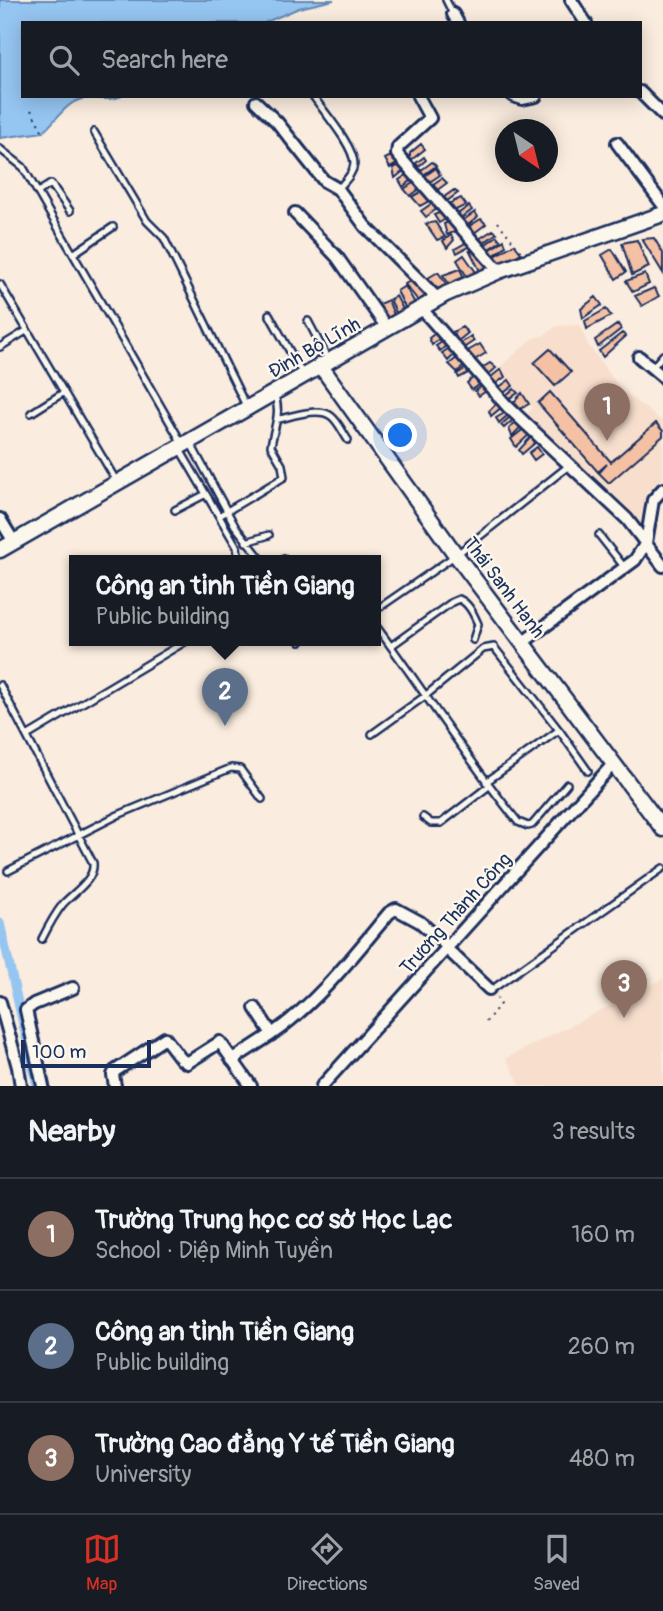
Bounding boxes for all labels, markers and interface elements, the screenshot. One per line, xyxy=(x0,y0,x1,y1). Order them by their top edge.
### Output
search box xyxy=(21,21,642,98)
icon: search xyxy=(45,41,83,79)
text: Search here xyxy=(101,44,228,76)
north arrow xyxy=(495,119,558,182)
street label: Đinh Bộ Lĩnh xyxy=(264,312,365,384)
pin: 1 xyxy=(584,383,630,441)
your location xyxy=(383,418,417,452)
street label: Thái Sanh Hạnh xyxy=(458,532,550,643)
popup xyxy=(69,555,381,646)
text: Công an tỉnh Tiền Giang xyxy=(96,570,355,602)
text: Public building xyxy=(96,602,229,631)
pin: 2 xyxy=(202,668,248,726)
street label: Trương Thành Công xyxy=(395,848,517,980)
pin: 3 xyxy=(601,960,647,1018)
scale bar xyxy=(21,1037,150,1069)
text: 100 m xyxy=(32,1040,86,1064)
text: Nearby xyxy=(28,1113,115,1150)
text: 3 results xyxy=(552,1117,635,1146)
text: Trường Trung học cơ sở Học Lạc xyxy=(95,1204,453,1236)
text: 1 xyxy=(47,1220,56,1249)
text: 160 m xyxy=(571,1220,635,1249)
text: School · Diệp Minh Tuyền xyxy=(95,1236,333,1265)
text: Công an tỉnh Tiền Giang xyxy=(95,1316,354,1348)
text: 2 xyxy=(45,1332,57,1361)
text: 260 m xyxy=(568,1332,635,1361)
text: Public building xyxy=(95,1348,229,1377)
text: Trường Cao đẳng Y tế Tiền Giang xyxy=(95,1428,455,1460)
text: 3 xyxy=(45,1444,57,1473)
text: 480 m xyxy=(569,1444,635,1473)
text: University xyxy=(95,1460,191,1489)
tab: Map xyxy=(83,1530,121,1596)
tab: Directions xyxy=(287,1530,367,1596)
tab: Saved xyxy=(533,1530,580,1596)

